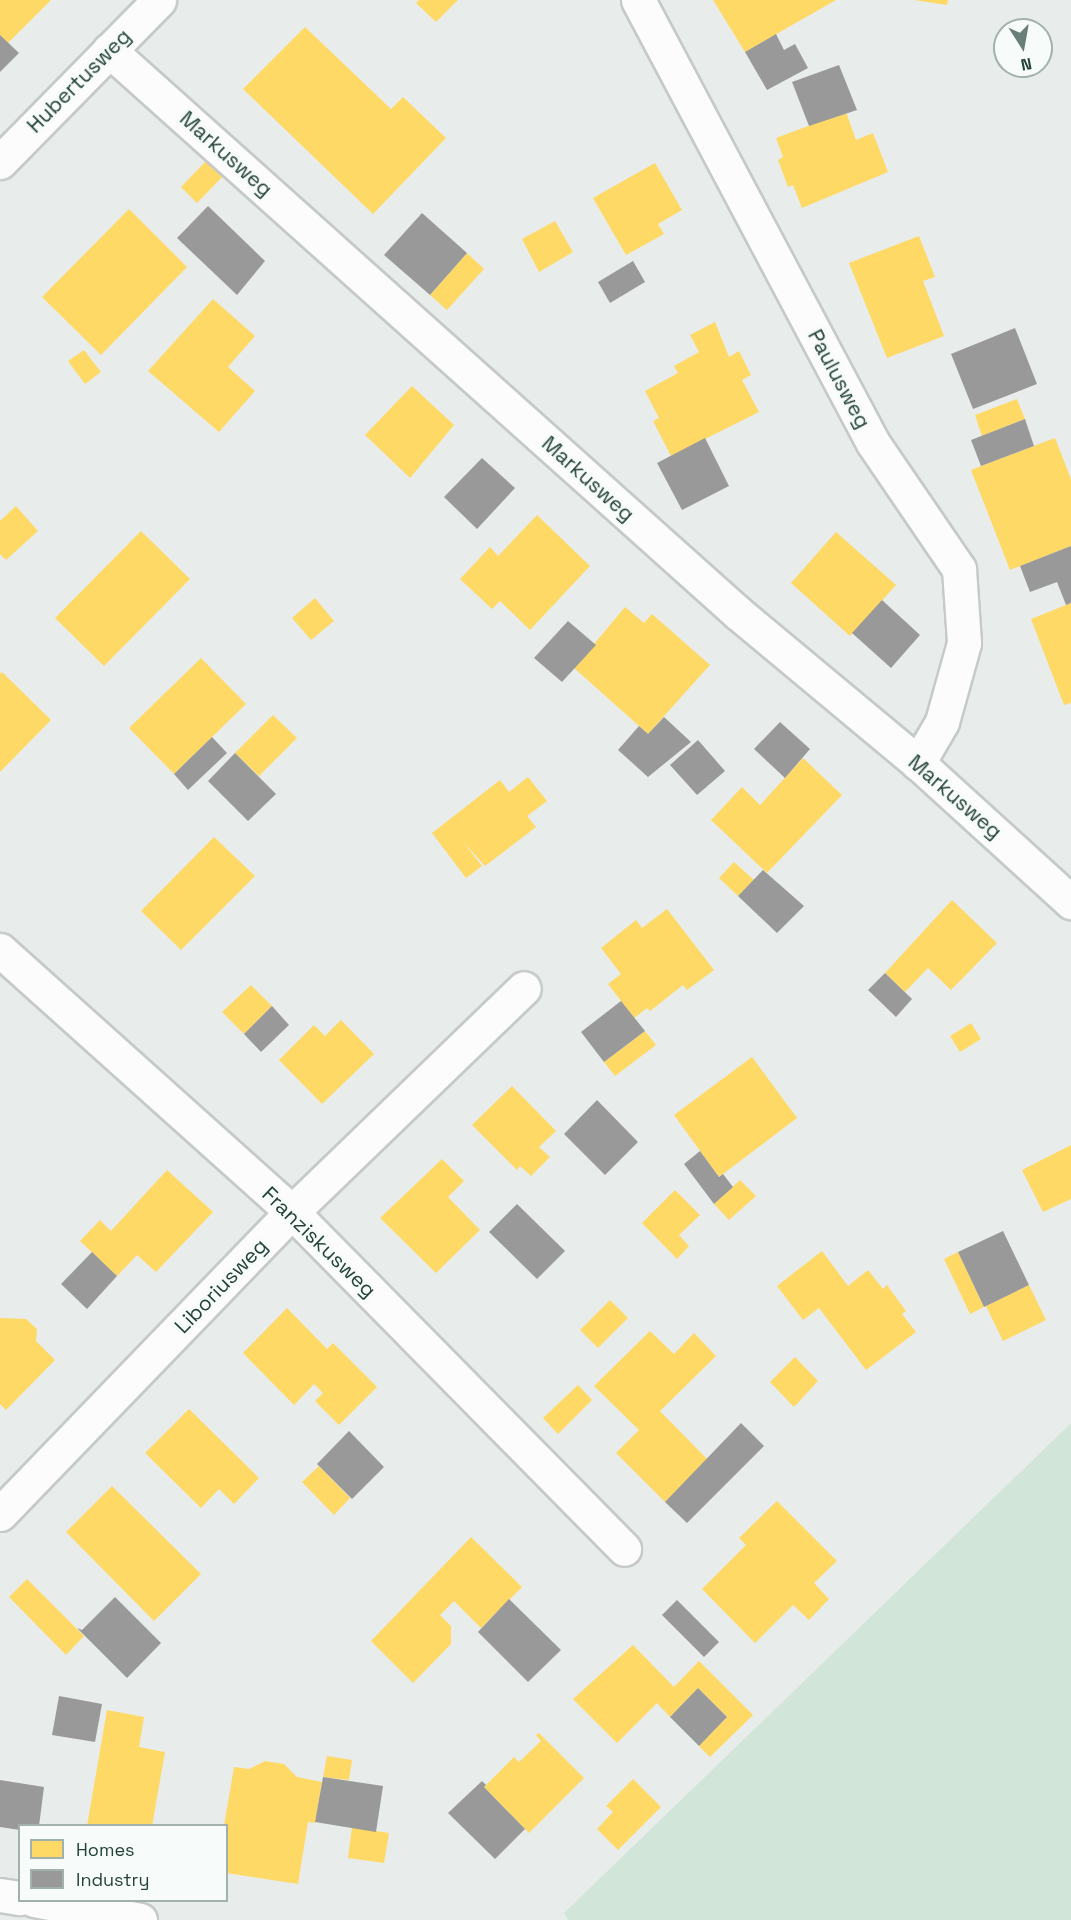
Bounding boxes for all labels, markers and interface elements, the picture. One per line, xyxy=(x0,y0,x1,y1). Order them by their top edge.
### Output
north arrow xyxy=(993,18,1053,78)
street label: Hubertusweg xyxy=(22,24,136,138)
text: N xyxy=(1019,53,1033,76)
street label: Markusweg xyxy=(175,106,277,202)
street label: Paulusweg xyxy=(802,325,876,433)
street label: Markusweg xyxy=(537,431,639,527)
street label: Markusweg xyxy=(903,750,1007,844)
street label: Franziskusweg xyxy=(257,1181,381,1303)
street label: Liboriusweg xyxy=(169,1233,273,1339)
legend xyxy=(18,1824,228,1902)
text: Homes xyxy=(76,1838,135,1861)
text: Industry xyxy=(76,1868,149,1891)

